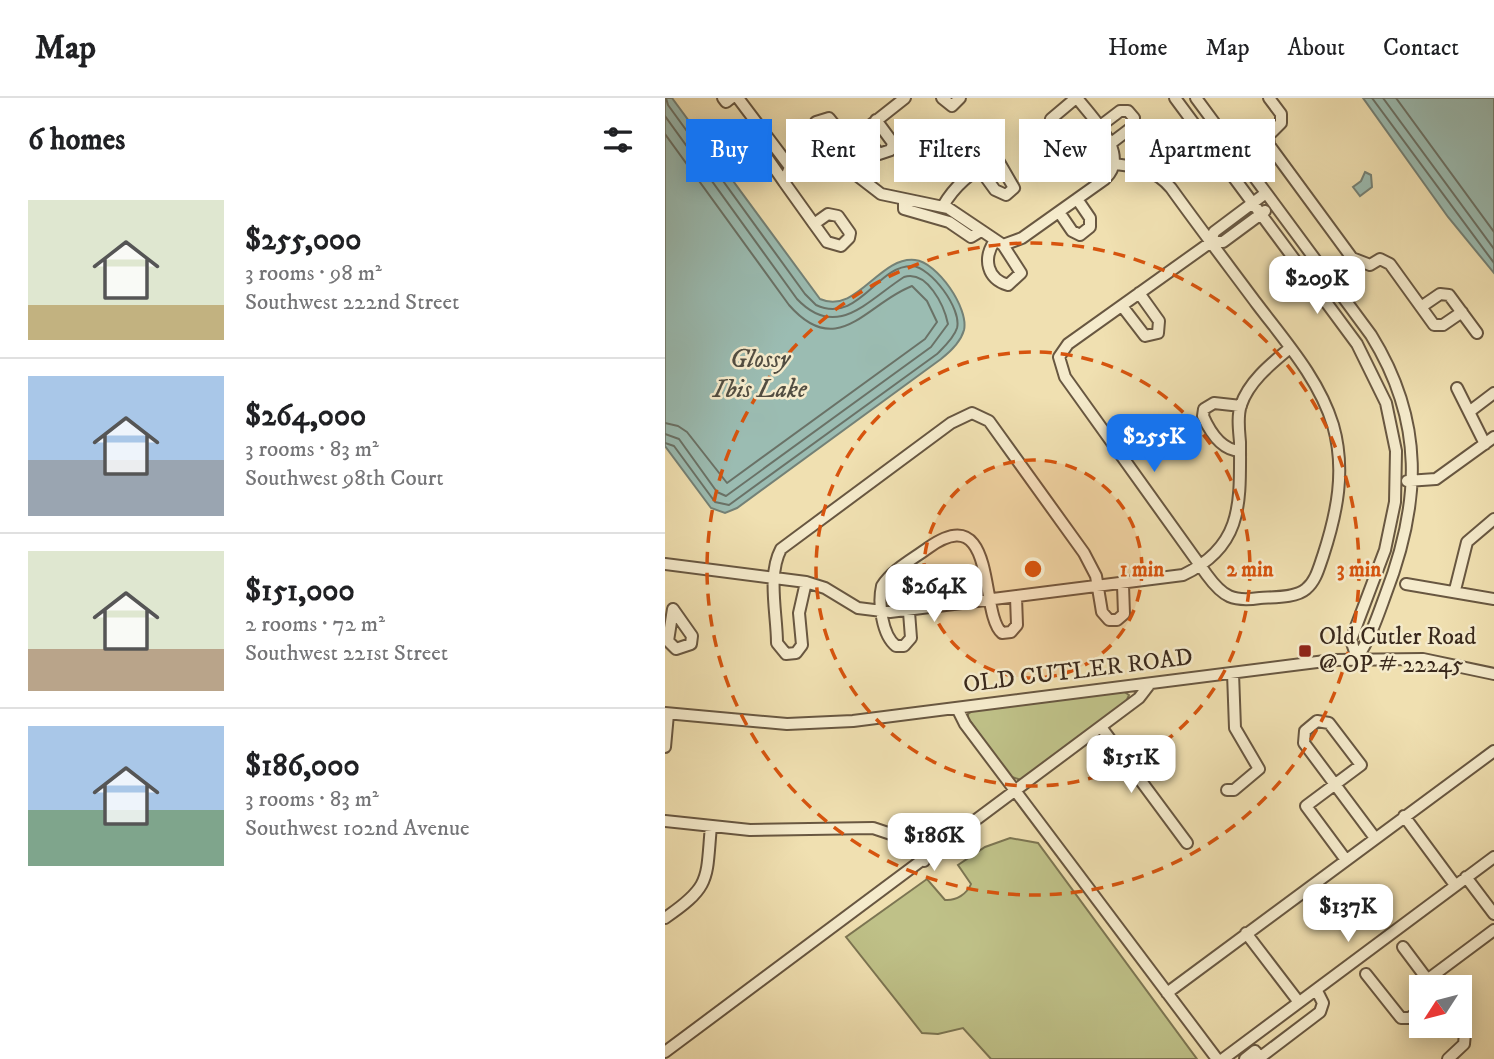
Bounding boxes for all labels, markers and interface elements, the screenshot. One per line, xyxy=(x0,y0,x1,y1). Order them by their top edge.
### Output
text: Map xyxy=(35,28,96,69)
text: Home xyxy=(1108,33,1167,63)
text: Map xyxy=(1205,33,1250,63)
text: About xyxy=(1288,33,1345,63)
text: Contact xyxy=(1383,33,1459,63)
chip: Buy xyxy=(686,119,772,182)
chip: Rent xyxy=(786,119,880,182)
chip: Filters xyxy=(894,119,1005,182)
chip: New xyxy=(1019,119,1111,182)
chip: Apartment xyxy=(1125,119,1275,182)
icon: filters xyxy=(599,121,637,159)
text: 6 homes xyxy=(28,122,125,159)
text: $255,000 xyxy=(245,222,361,259)
icon: home xyxy=(84,228,168,312)
pin: $209K xyxy=(1268,256,1366,316)
text: 3 rooms · 98 m² xyxy=(245,259,382,288)
text: $209K xyxy=(1285,264,1349,293)
text: Southwest 222nd Street xyxy=(245,288,459,317)
water label: Glossy Ibis Lake xyxy=(711,343,808,406)
text: $264,000 xyxy=(245,398,366,435)
icon: home xyxy=(84,404,168,488)
pin: $255K xyxy=(1105,414,1203,474)
text: $255K xyxy=(1123,422,1185,451)
text: 3 rooms · 83 m² xyxy=(245,435,379,464)
text: Southwest 98th Court xyxy=(245,464,444,493)
centre of rings xyxy=(1021,557,1045,581)
text: 1 min xyxy=(1120,557,1165,583)
text: 2 min xyxy=(1227,557,1275,583)
text: 3 min xyxy=(1337,557,1382,583)
pin: $264K xyxy=(885,564,983,624)
text: $264K xyxy=(901,572,967,601)
text: $151,000 xyxy=(245,573,355,610)
icon: home xyxy=(84,579,168,663)
text: 2 rooms · 72 m² xyxy=(245,610,385,639)
place label: Old Cutler Road @ OP # 22245 xyxy=(1319,622,1476,680)
text: Southwest 221st Street xyxy=(245,639,448,668)
street label: OLD CUTLER ROAD xyxy=(962,642,1194,700)
marker: Old Cutler Road @ OP # 22245 xyxy=(1297,643,1313,659)
pin: $151K xyxy=(1082,736,1180,795)
text: $151K xyxy=(1103,743,1159,772)
text: $186,000 xyxy=(245,748,360,785)
icon: home xyxy=(84,754,168,838)
text: 3 rooms · 83 m² xyxy=(245,785,379,814)
text: Southwest 102nd Avenue xyxy=(245,814,470,843)
pin: $186K xyxy=(885,814,983,873)
text: $186K xyxy=(904,821,964,850)
pin: $137K xyxy=(1299,884,1397,944)
text: $137K xyxy=(1319,892,1377,921)
north arrow xyxy=(1409,975,1472,1038)
map controls xyxy=(1409,975,1472,1038)

